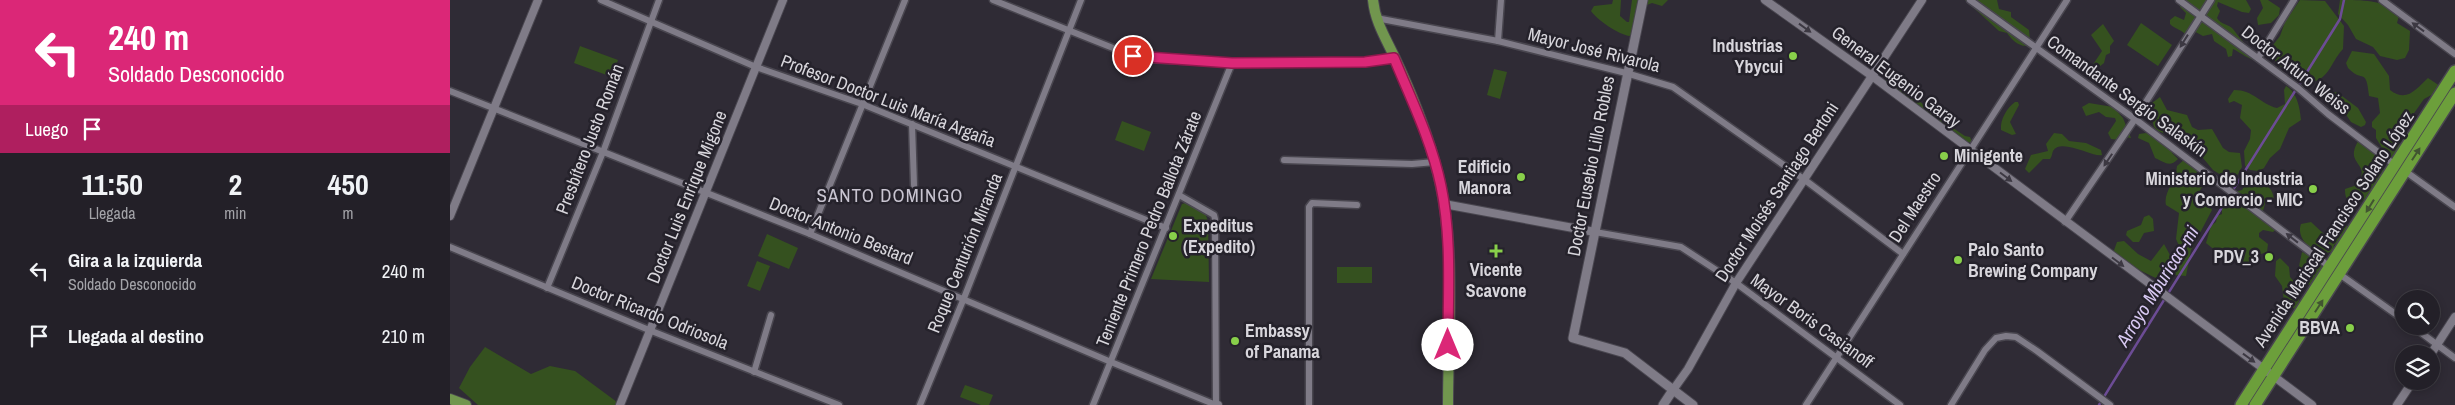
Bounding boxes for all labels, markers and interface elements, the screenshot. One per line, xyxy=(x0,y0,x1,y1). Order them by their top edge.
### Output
text: 240 m xyxy=(108,14,189,61)
street label: Doctor Arturo Weiss xyxy=(2237,19,2356,120)
icon: left xyxy=(25,20,90,85)
street label: General Eugenio Garay xyxy=(1827,20,1967,134)
street label: Mayor José Rivarola xyxy=(1525,21,1663,78)
one-way arrow xyxy=(2411,22,2425,32)
one-way arrow xyxy=(1798,23,1812,33)
street label: Comandante Sergio Salaskín xyxy=(2042,29,2213,162)
place label: Industrias Ybycui xyxy=(1712,33,1783,79)
pin xyxy=(1112,35,1154,77)
one-way arrow xyxy=(2180,35,2189,48)
icon: arrive xyxy=(1119,42,1147,70)
street label: Profesor Doctor Luis María Argaña xyxy=(777,48,999,153)
marker: Industrias Ybycui xyxy=(1787,50,1799,62)
text: Soldado Desconocido xyxy=(108,59,285,89)
street label: Presbítero Justo Román xyxy=(549,60,630,218)
street label: Doctor Eusebio Lillo Robles xyxy=(1561,74,1620,258)
street label: Doctor Moisés Santiago Bertoni xyxy=(1709,97,1844,287)
street label: Avenida Mariscal Francisco Solano López xyxy=(2247,106,2420,353)
street label: Doctor Luis Enrique Migone xyxy=(640,107,733,287)
street label: Teniente Primero Pedro Ballota Zárate xyxy=(1090,107,1207,351)
icon: arrive xyxy=(78,115,106,143)
text: Luego xyxy=(25,116,68,142)
place label: Minigente xyxy=(1954,143,2023,168)
one-way arrow xyxy=(2411,148,2421,161)
marker: Minigente xyxy=(1938,150,1950,162)
one-way arrow xyxy=(2103,153,2113,166)
place label: Edificio Manora xyxy=(1458,154,1512,200)
text: 11:50 xyxy=(81,164,143,204)
text: 2 xyxy=(228,164,242,204)
text: 450 xyxy=(328,164,369,204)
place label: Ministerio de Industria y Comercio - MIC xyxy=(2146,166,2304,212)
street label: Del Maestro xyxy=(1882,167,1947,247)
street label: Roque Centurión Miranda xyxy=(921,169,1008,337)
marker: Edificio Manora xyxy=(1515,171,1527,183)
one-way arrow xyxy=(1999,172,2012,183)
district label: SANTO DOMINGO xyxy=(817,182,963,208)
marker: Ministerio de Industria y Comercio - MIC xyxy=(2307,183,2319,195)
street label: Doctor Antonio Bestard xyxy=(766,190,917,271)
one-way arrow xyxy=(2365,200,2374,213)
text: Llegada xyxy=(89,202,136,224)
text: min xyxy=(224,202,246,224)
text: m xyxy=(343,202,354,224)
place label: Expeditus (Expedito) xyxy=(1183,213,1255,259)
water label: Arroyo Mburicao-mi xyxy=(2109,220,2205,352)
marker: Expeditus (Expedito) xyxy=(1167,230,1179,242)
one-way arrow xyxy=(2285,233,2299,243)
place label: Palo Santo Brewing Company xyxy=(1968,237,2098,283)
place label: PDV_3 xyxy=(2214,244,2259,269)
marker: Vicente Scavone xyxy=(1490,245,1502,257)
text: Gira a la izquierda xyxy=(68,247,202,273)
marker: PDV_3 xyxy=(2263,251,2275,263)
marker: Palo Santo Brewing Company xyxy=(1952,254,1964,266)
one-way arrow xyxy=(2111,256,2124,267)
icon: left xyxy=(25,257,53,285)
place label: Vicente Scavone xyxy=(1466,257,1526,303)
text: 240 m xyxy=(382,258,425,284)
street label: Mayor Boris Casianoff xyxy=(1746,267,1879,374)
street label: Doctor Ricardo Odriosola xyxy=(568,270,732,355)
text: Soldado Desconocido xyxy=(68,273,196,295)
map controls xyxy=(2395,290,2440,390)
button: search xyxy=(2395,290,2440,335)
one-way arrow xyxy=(2314,299,2324,313)
place label: BBVA xyxy=(2299,315,2340,340)
place label: Embassy of Panama xyxy=(1245,318,1320,364)
position arrow xyxy=(1421,318,1473,370)
icon: arrive xyxy=(25,322,53,350)
marker: BBVA xyxy=(2344,322,2356,334)
text: Llegada al destino xyxy=(68,323,204,349)
text: 210 m xyxy=(382,323,425,349)
marker: Embassy of Panama xyxy=(1229,335,1241,347)
button: layers xyxy=(2395,345,2440,390)
one-way arrow xyxy=(2242,353,2255,363)

